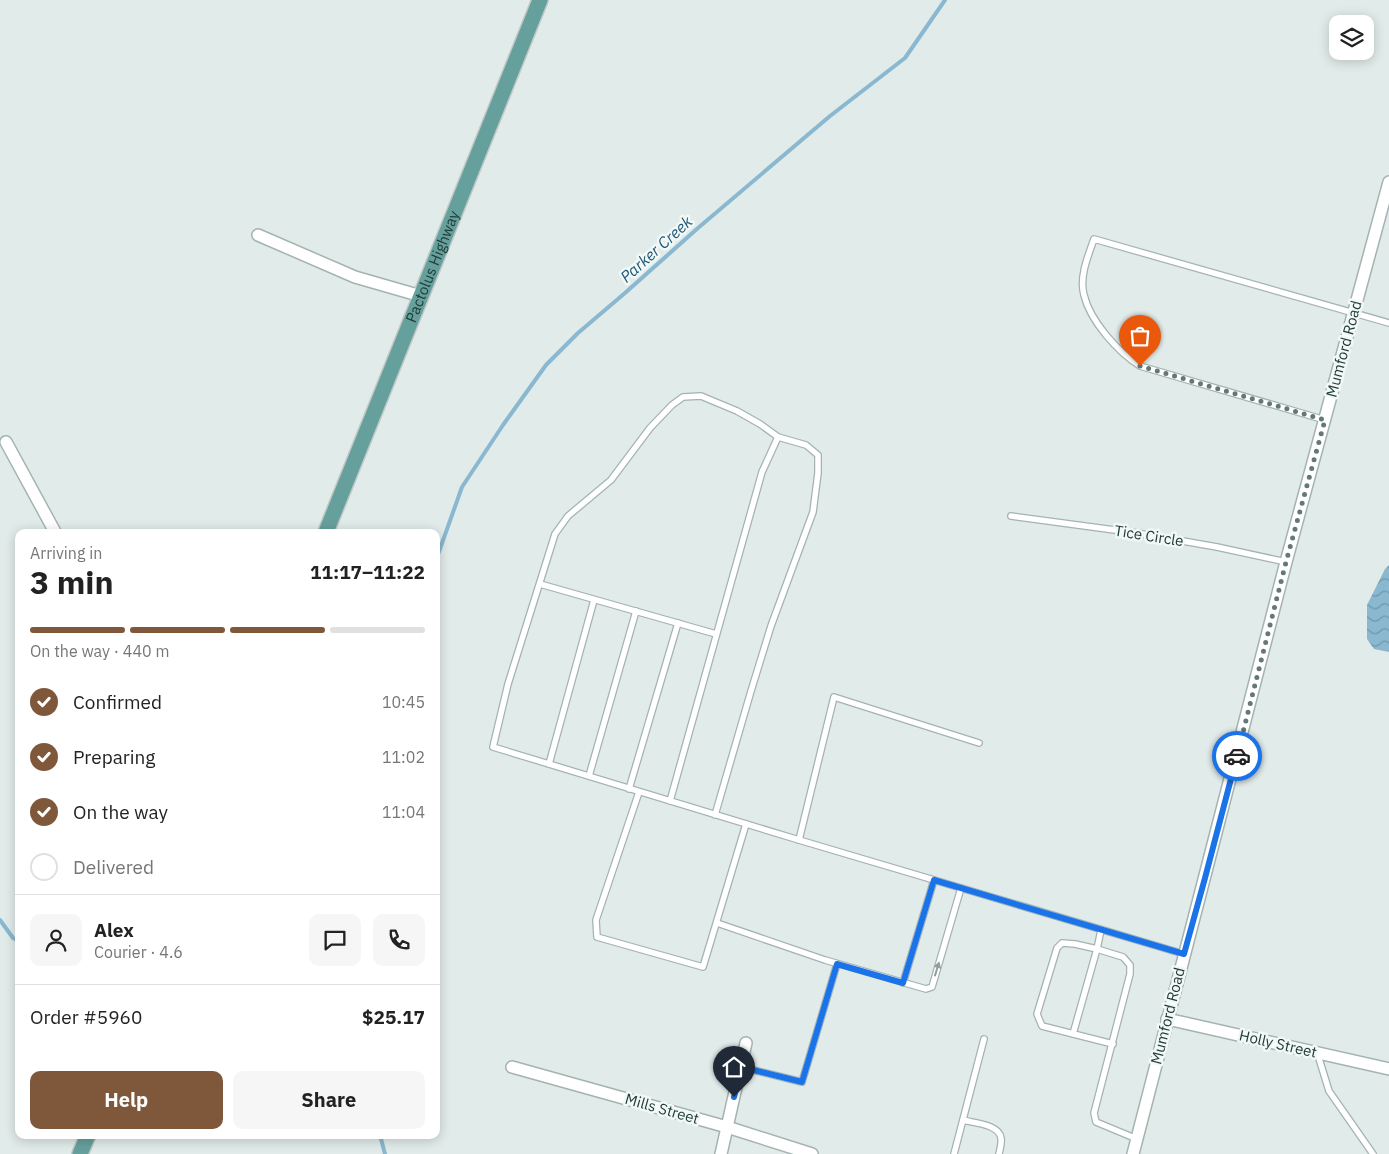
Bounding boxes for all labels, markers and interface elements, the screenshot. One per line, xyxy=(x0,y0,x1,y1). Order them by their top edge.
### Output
map controls xyxy=(1329,15,1374,60)
button: layers xyxy=(1329,15,1374,60)
street label: Pactolus Highway xyxy=(401,207,464,325)
water label: Parker Creek xyxy=(616,211,697,287)
street label: Mumford Road xyxy=(1322,299,1366,399)
pin xyxy=(1119,315,1161,366)
icon: bag xyxy=(1126,322,1154,350)
street label: Tice Circle xyxy=(1113,521,1185,550)
text: Arriving in xyxy=(30,543,102,563)
text: 11:17–11:22 xyxy=(310,560,425,584)
text: 3 min xyxy=(30,561,114,603)
text: On the way · 440 m xyxy=(30,641,169,661)
icon: check xyxy=(30,688,58,716)
text: Confirmed xyxy=(73,690,162,714)
text: 10:45 xyxy=(382,692,425,712)
courier xyxy=(1212,731,1262,781)
icon: car xyxy=(1223,742,1251,770)
icon: check xyxy=(30,743,58,771)
text: Preparing xyxy=(73,745,155,769)
text: 11:02 xyxy=(382,747,425,767)
icon: check xyxy=(30,798,58,826)
text: On the way xyxy=(73,800,168,824)
text: 11:04 xyxy=(382,802,425,822)
text: Delivered xyxy=(73,855,154,879)
button: person xyxy=(30,914,82,966)
button: chat xyxy=(309,914,361,966)
button: phone xyxy=(373,914,425,966)
text: Alex xyxy=(94,918,134,942)
text: Courier · 4.6 xyxy=(94,942,183,962)
one-way arrow xyxy=(934,961,942,976)
street label: Mumford Road xyxy=(1146,965,1189,1066)
text: Order #5960 xyxy=(30,1005,142,1029)
text: $25.17 xyxy=(362,1005,425,1029)
street label: Holly Street xyxy=(1237,1025,1319,1062)
pin xyxy=(713,1046,755,1097)
icon: home xyxy=(720,1053,748,1081)
button: Help xyxy=(30,1071,223,1129)
button: Share xyxy=(233,1071,425,1129)
street label: Mills Street xyxy=(623,1089,701,1128)

